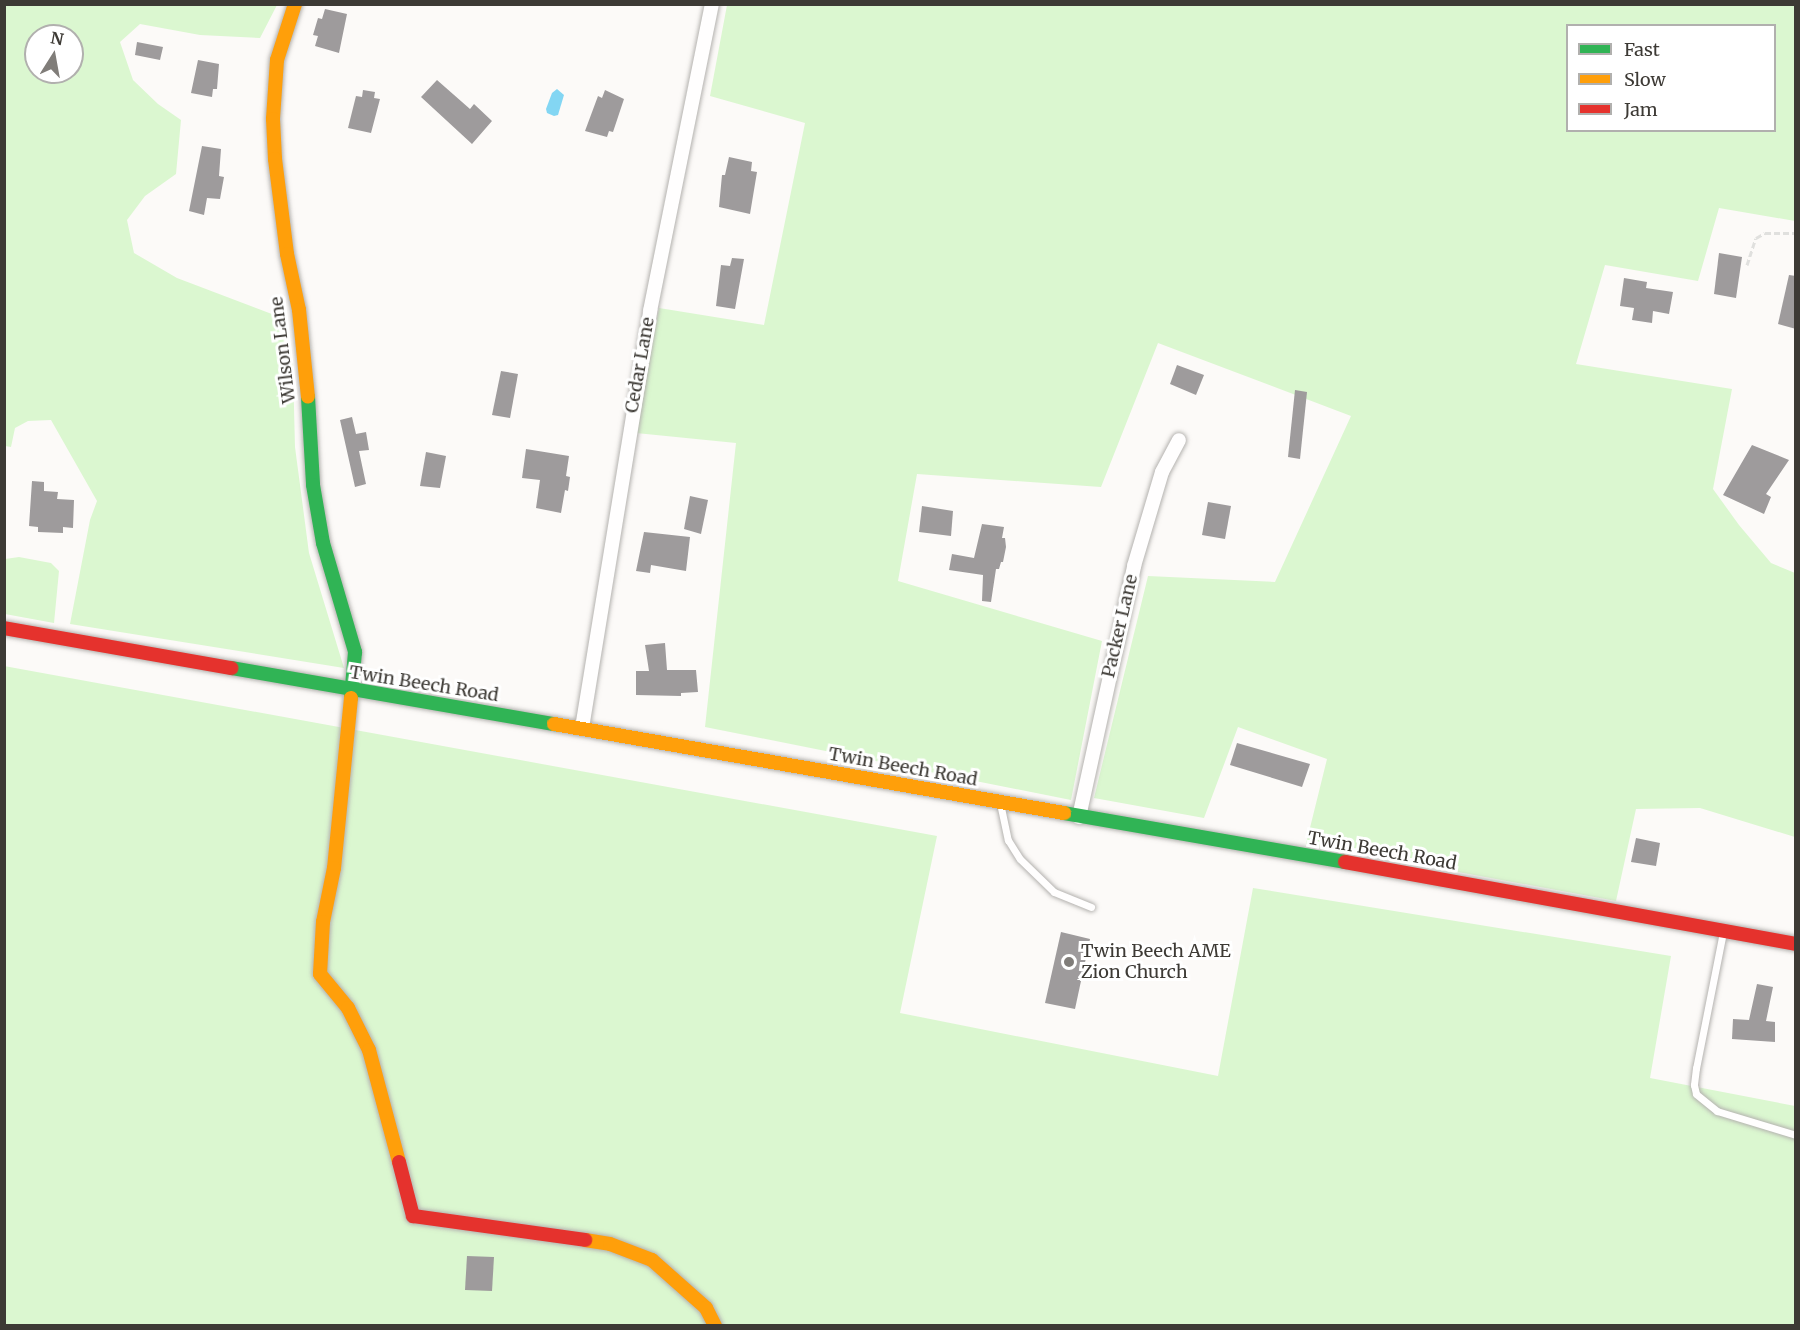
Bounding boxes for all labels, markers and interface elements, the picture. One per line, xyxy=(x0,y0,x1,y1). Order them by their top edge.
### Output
north arrow xyxy=(24,24,84,84)
legend xyxy=(1566,24,1776,132)
text: N xyxy=(49,27,65,49)
text: Fast xyxy=(1624,38,1660,61)
text: Slow xyxy=(1624,68,1666,91)
text: Jam xyxy=(1624,98,1658,121)
street label: Wilson Lane xyxy=(266,295,300,405)
street label: Cedar Lane xyxy=(621,315,659,415)
street label: Packer Lane xyxy=(1098,572,1142,680)
street label: Twin Beech Road xyxy=(348,662,500,706)
street label: Twin Beech Road xyxy=(827,743,979,791)
street label: Twin Beech Road xyxy=(1306,827,1458,875)
place label: Twin Beech AME Zion Church xyxy=(1081,941,1231,984)
marker: Twin Beech AME Zion Church xyxy=(1062,955,1076,969)

